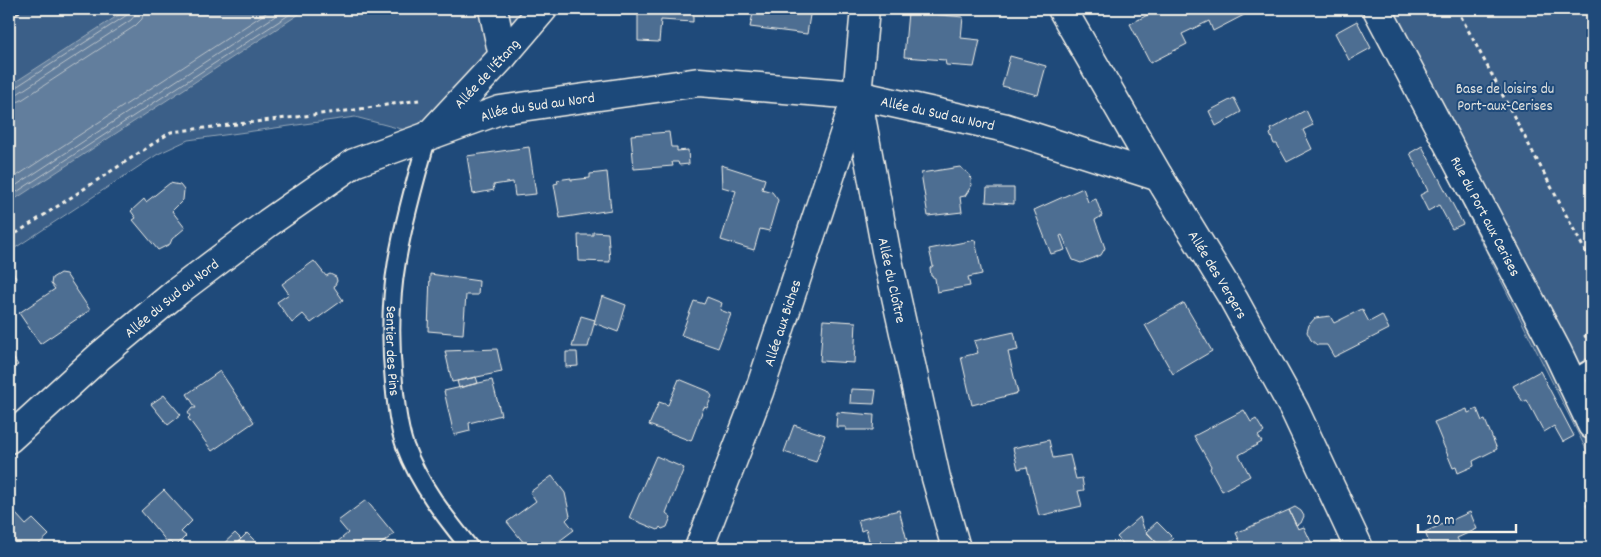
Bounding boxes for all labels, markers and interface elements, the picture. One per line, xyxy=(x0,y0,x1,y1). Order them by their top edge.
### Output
street label: Allée de l'Étang xyxy=(450,35,526,115)
park label: Base de loisirs du Port-aux-Cerises xyxy=(1456,79,1554,118)
street label: Allée du Sud au Nord xyxy=(477,88,596,129)
street label: Allée du Sud au Nord xyxy=(878,92,996,138)
street label: Rue du Port aux Cerises xyxy=(1444,153,1525,281)
street label: Allée des Vergers xyxy=(1181,227,1251,324)
street label: Allée du Cloître xyxy=(871,236,911,326)
street label: Allée du Sud au Nord xyxy=(120,255,224,344)
street label: Allée aux Biches xyxy=(759,277,808,370)
street label: Sentier des Pins xyxy=(378,305,404,397)
scale bar xyxy=(1418,502,1516,534)
text: 20 m xyxy=(1426,510,1454,532)

